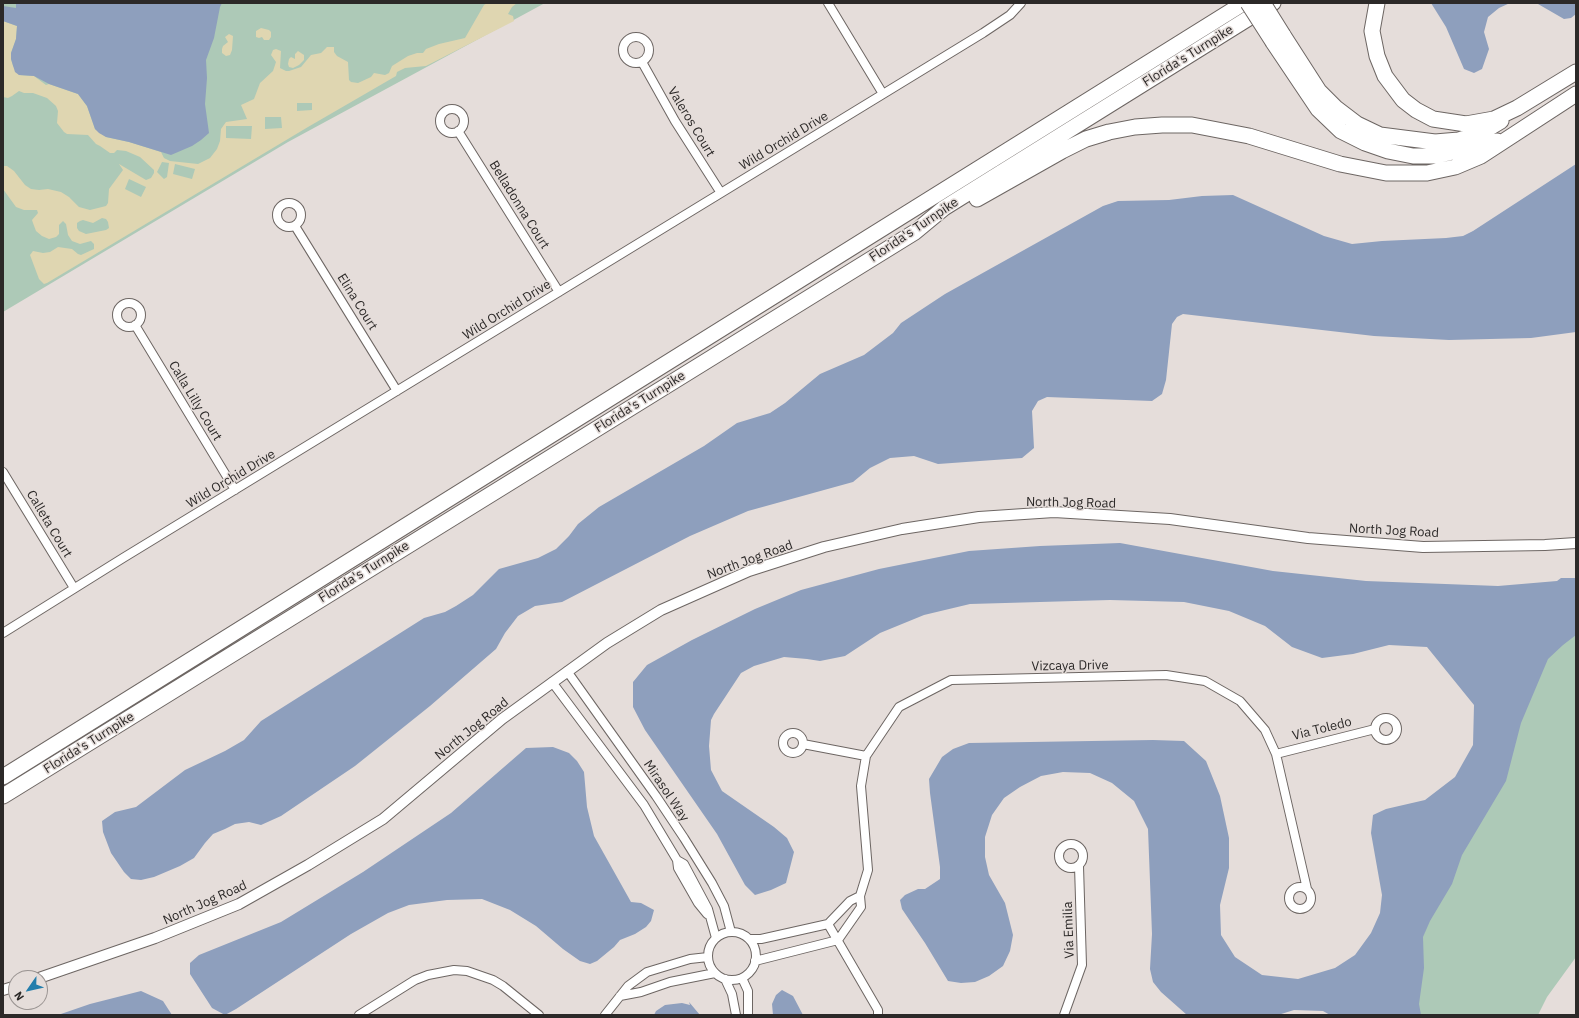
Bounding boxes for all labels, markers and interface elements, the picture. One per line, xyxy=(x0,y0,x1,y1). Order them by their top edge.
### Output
street label: Florida's Turnpike xyxy=(1140,22,1236,90)
street label: Valeros Court xyxy=(664,84,718,160)
street label: Wild Orchid Drive xyxy=(737,108,831,174)
street label: Belladonna Court xyxy=(486,158,552,252)
street label: Florida's Turnpike xyxy=(867,195,961,265)
street label: Elina Court xyxy=(333,271,381,333)
street label: Wild Orchid Drive xyxy=(460,277,554,343)
street label: Calla Lilly Court xyxy=(165,358,225,444)
street label: Florida's Turnpike xyxy=(592,368,688,436)
street label: Wild Orchid Drive xyxy=(184,446,278,512)
street label: Calleta Court xyxy=(23,487,75,561)
street label: North Jog Road xyxy=(1026,494,1116,512)
street label: North Jog Road xyxy=(1349,521,1439,541)
street label: North Jog Road xyxy=(705,537,795,583)
street label: Florida's Turnpike xyxy=(316,538,412,606)
street label: Vizcaya Drive xyxy=(1031,658,1109,674)
street label: North Jog Road xyxy=(432,695,512,763)
street label: Florida's Turnpike xyxy=(41,709,137,777)
street label: Via Toledo xyxy=(1291,714,1353,744)
street label: Mirasol Way xyxy=(640,757,692,825)
street label: North Jog Road xyxy=(161,878,249,928)
street label: Via Emilia xyxy=(1060,901,1078,959)
north arrow xyxy=(8,970,48,1010)
text: N xyxy=(11,989,27,1003)

